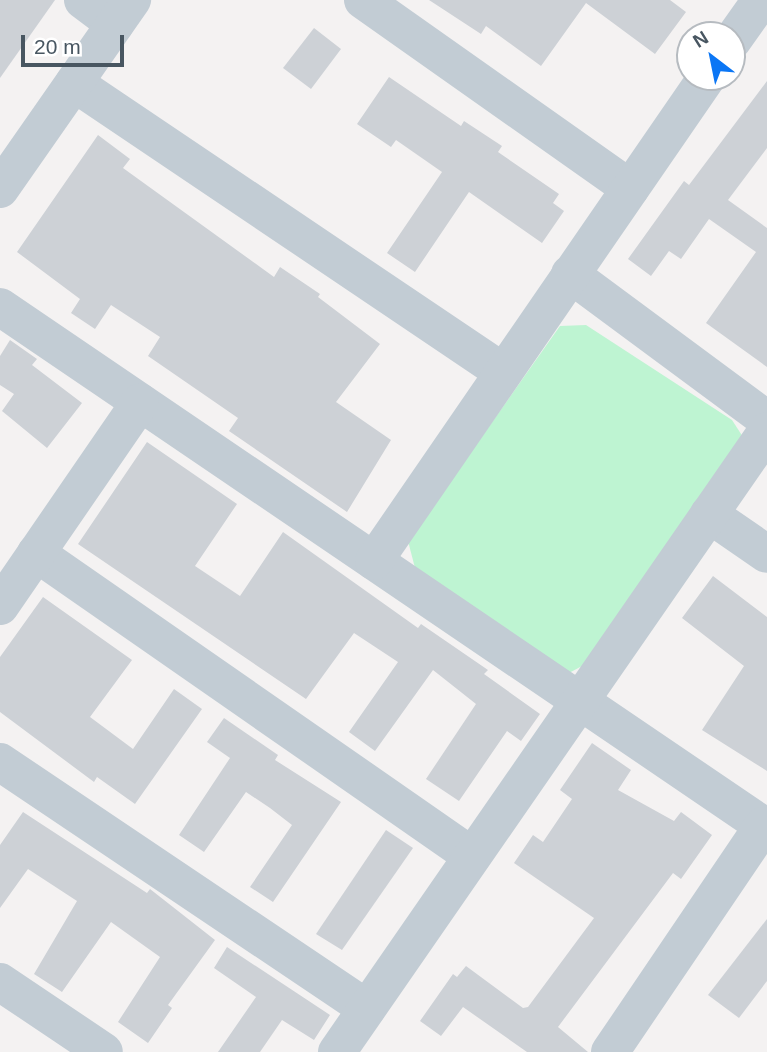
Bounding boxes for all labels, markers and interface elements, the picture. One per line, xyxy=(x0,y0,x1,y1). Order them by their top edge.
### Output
scale bar xyxy=(24,21,128,65)
north arrow xyxy=(676,21,746,91)
text: N xyxy=(689,27,712,52)
text: 20 m xyxy=(34,35,81,58)

